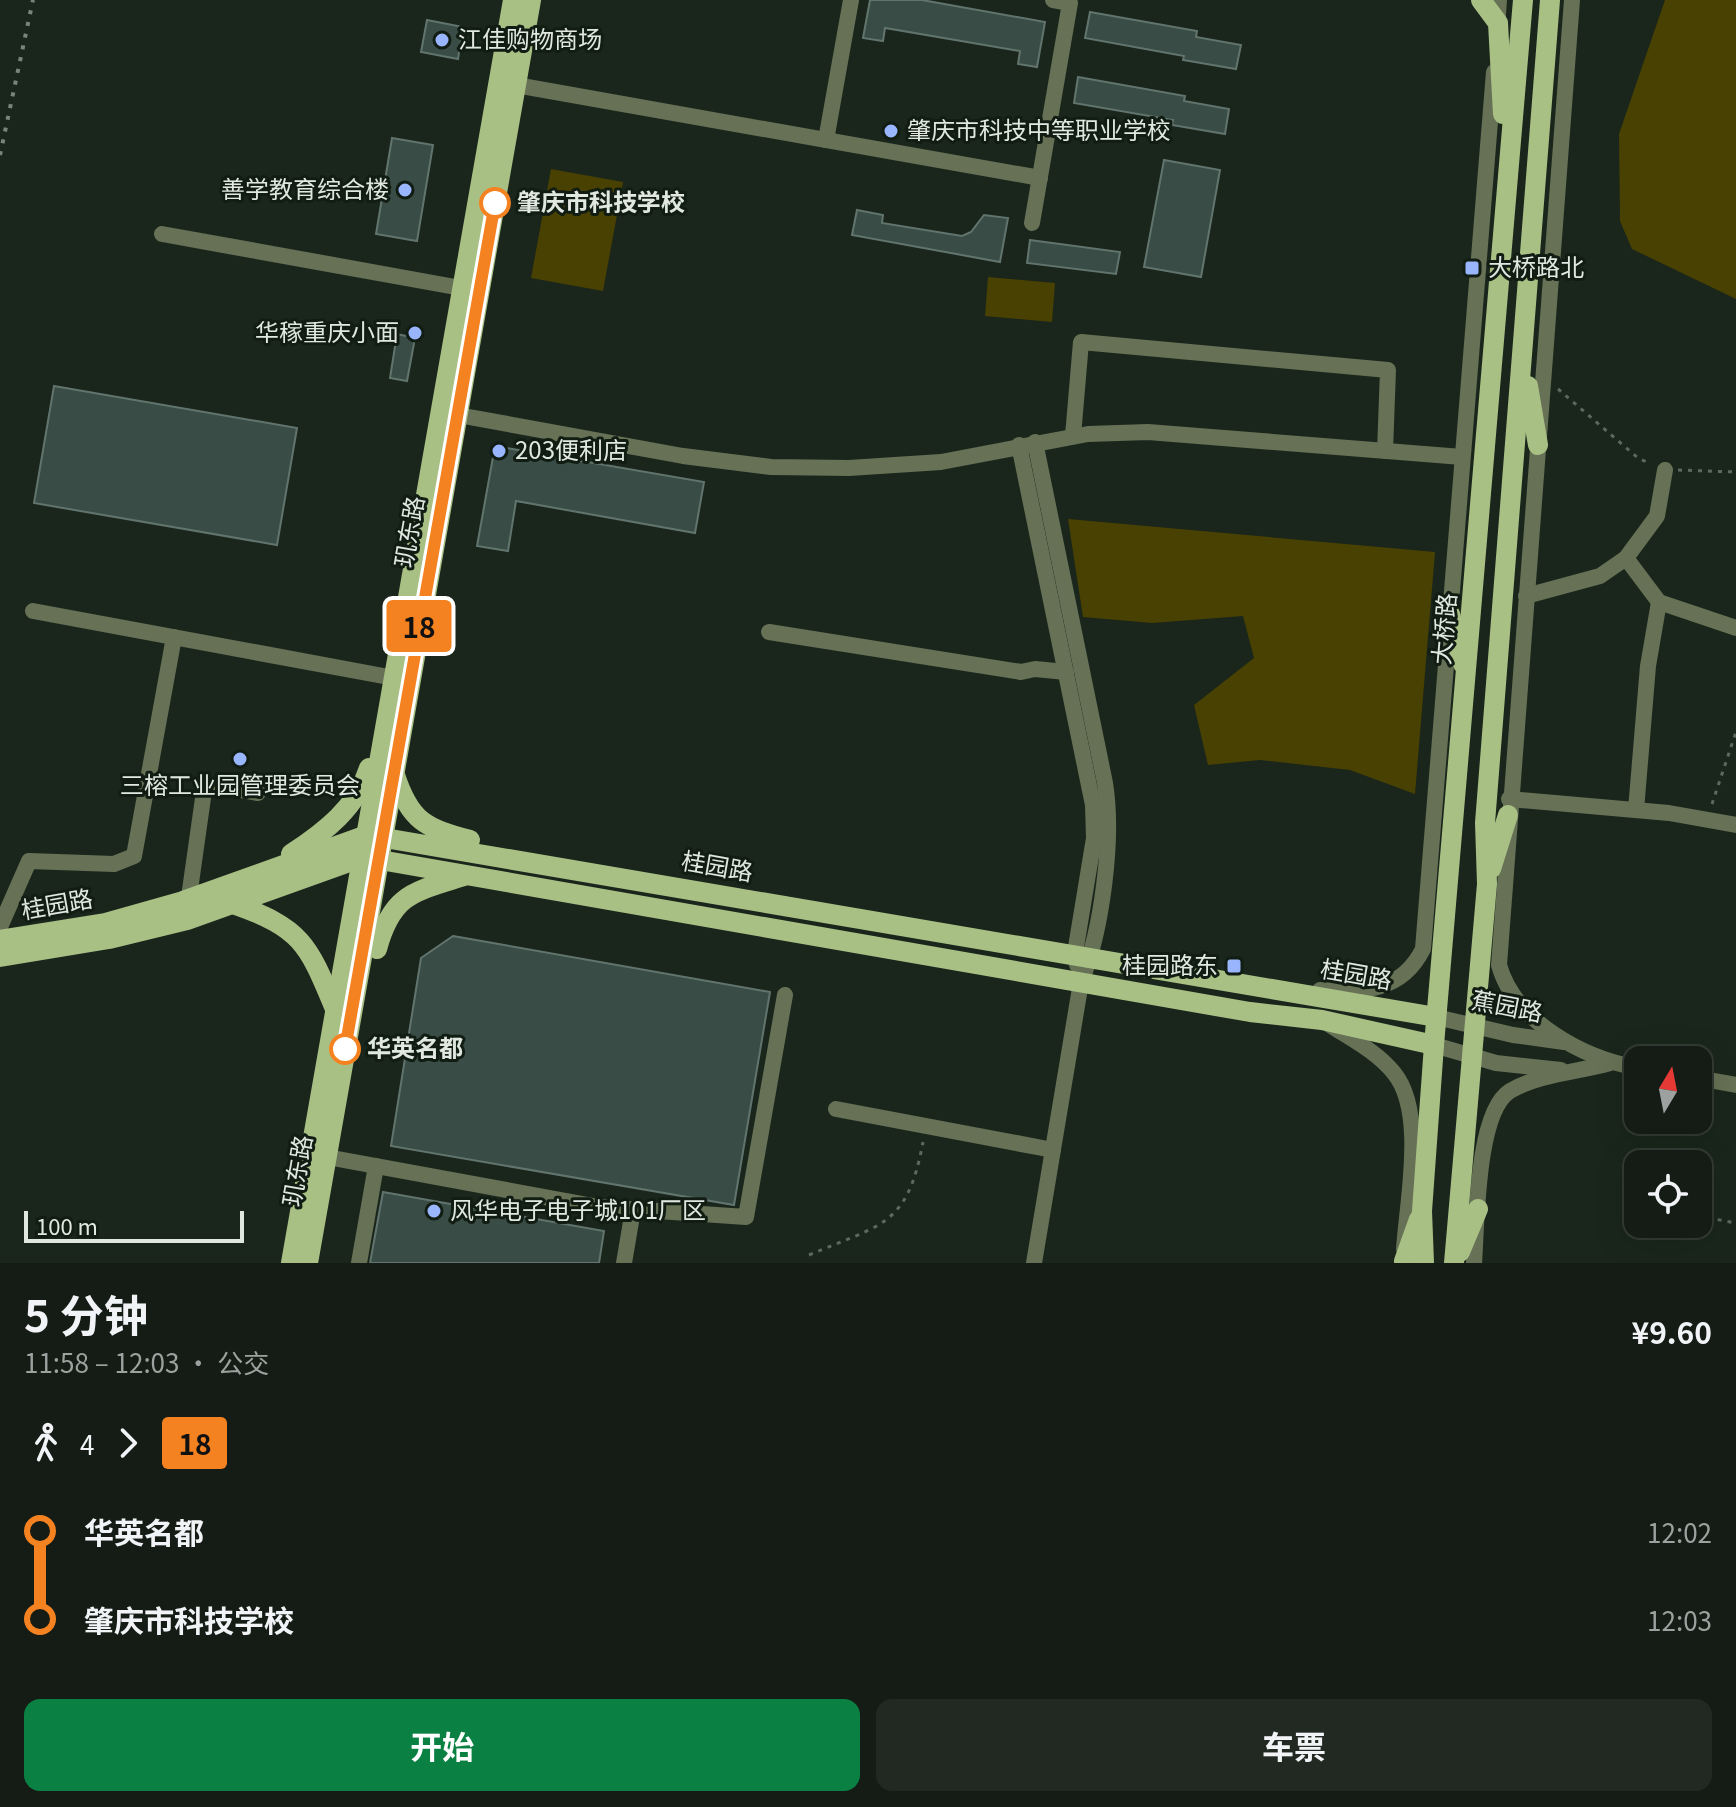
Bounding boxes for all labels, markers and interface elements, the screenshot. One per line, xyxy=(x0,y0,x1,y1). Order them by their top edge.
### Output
place label: 江佳购物商场 xyxy=(458,20,602,55)
marker: 江佳购物商场 xyxy=(433,31,451,49)
place label: 肇庆市科技中等职业学校 xyxy=(907,111,1171,146)
marker: 肇庆市科技中等职业学校 xyxy=(882,122,900,140)
place label: 善学教育综合楼 xyxy=(221,170,389,205)
marker: 善学教育综合楼 xyxy=(396,181,414,199)
place label: 肇庆市科技学校 xyxy=(517,183,685,218)
marker: 肇庆市科技学校 xyxy=(480,188,510,218)
place label: 大桥路北 xyxy=(1488,248,1584,283)
marker: 大桥路北 xyxy=(1463,259,1481,277)
place label: 华稼重庆小面 xyxy=(255,313,399,348)
marker: 华稼重庆小面 xyxy=(406,324,424,342)
place label: 203便利店 xyxy=(515,431,627,466)
marker: 203便利店 xyxy=(490,442,508,460)
street label: 玑东路 xyxy=(384,493,431,570)
street label: 大桥路 xyxy=(1422,591,1463,666)
line badge: 18 xyxy=(383,600,455,652)
text: 18 xyxy=(402,606,436,646)
marker: 三榕工业园管理委员会 xyxy=(231,750,249,768)
place label: 三榕工业园管理委员会 xyxy=(120,766,360,801)
street label: 桂园路 xyxy=(679,841,756,888)
street label: 桂园路 xyxy=(18,879,95,926)
place label: 桂园路东 xyxy=(1122,946,1218,981)
street label: 桂园路 xyxy=(1318,949,1395,996)
marker: 桂园路东 xyxy=(1225,957,1243,975)
street label: 蕉园路 xyxy=(1469,980,1546,1029)
place label: 华英名都 xyxy=(367,1029,463,1064)
marker: 华英名都 xyxy=(330,1034,360,1064)
north arrow xyxy=(1624,1046,1712,1134)
map controls xyxy=(1624,1046,1712,1238)
street label: 玑东路 xyxy=(272,1132,319,1209)
button: locate xyxy=(1624,1150,1712,1238)
place label: 风华电子电子城101厂区 xyxy=(450,1191,706,1226)
marker: 风华电子电子城101厂区 xyxy=(425,1202,443,1220)
scale bar xyxy=(24,1207,244,1243)
text: 100 m xyxy=(36,1209,98,1241)
text: 5 分钟 xyxy=(24,1281,148,1345)
text: ¥9.60 xyxy=(1631,1309,1712,1353)
text: 11:58 – 12:03 · 公交 xyxy=(24,1343,269,1380)
icon: walk xyxy=(24,1421,68,1465)
icon: forward xyxy=(106,1421,150,1465)
text: 18 xyxy=(178,1423,211,1463)
text: 4 xyxy=(80,1425,94,1462)
text: 华英名都 xyxy=(84,1509,204,1553)
text: 12:02 xyxy=(1647,1513,1712,1550)
text: 肇庆市科技学校 xyxy=(84,1597,294,1641)
text: 12:03 xyxy=(1647,1601,1712,1638)
button: 开始 xyxy=(24,1699,860,1791)
button: 车票 xyxy=(876,1699,1712,1791)

